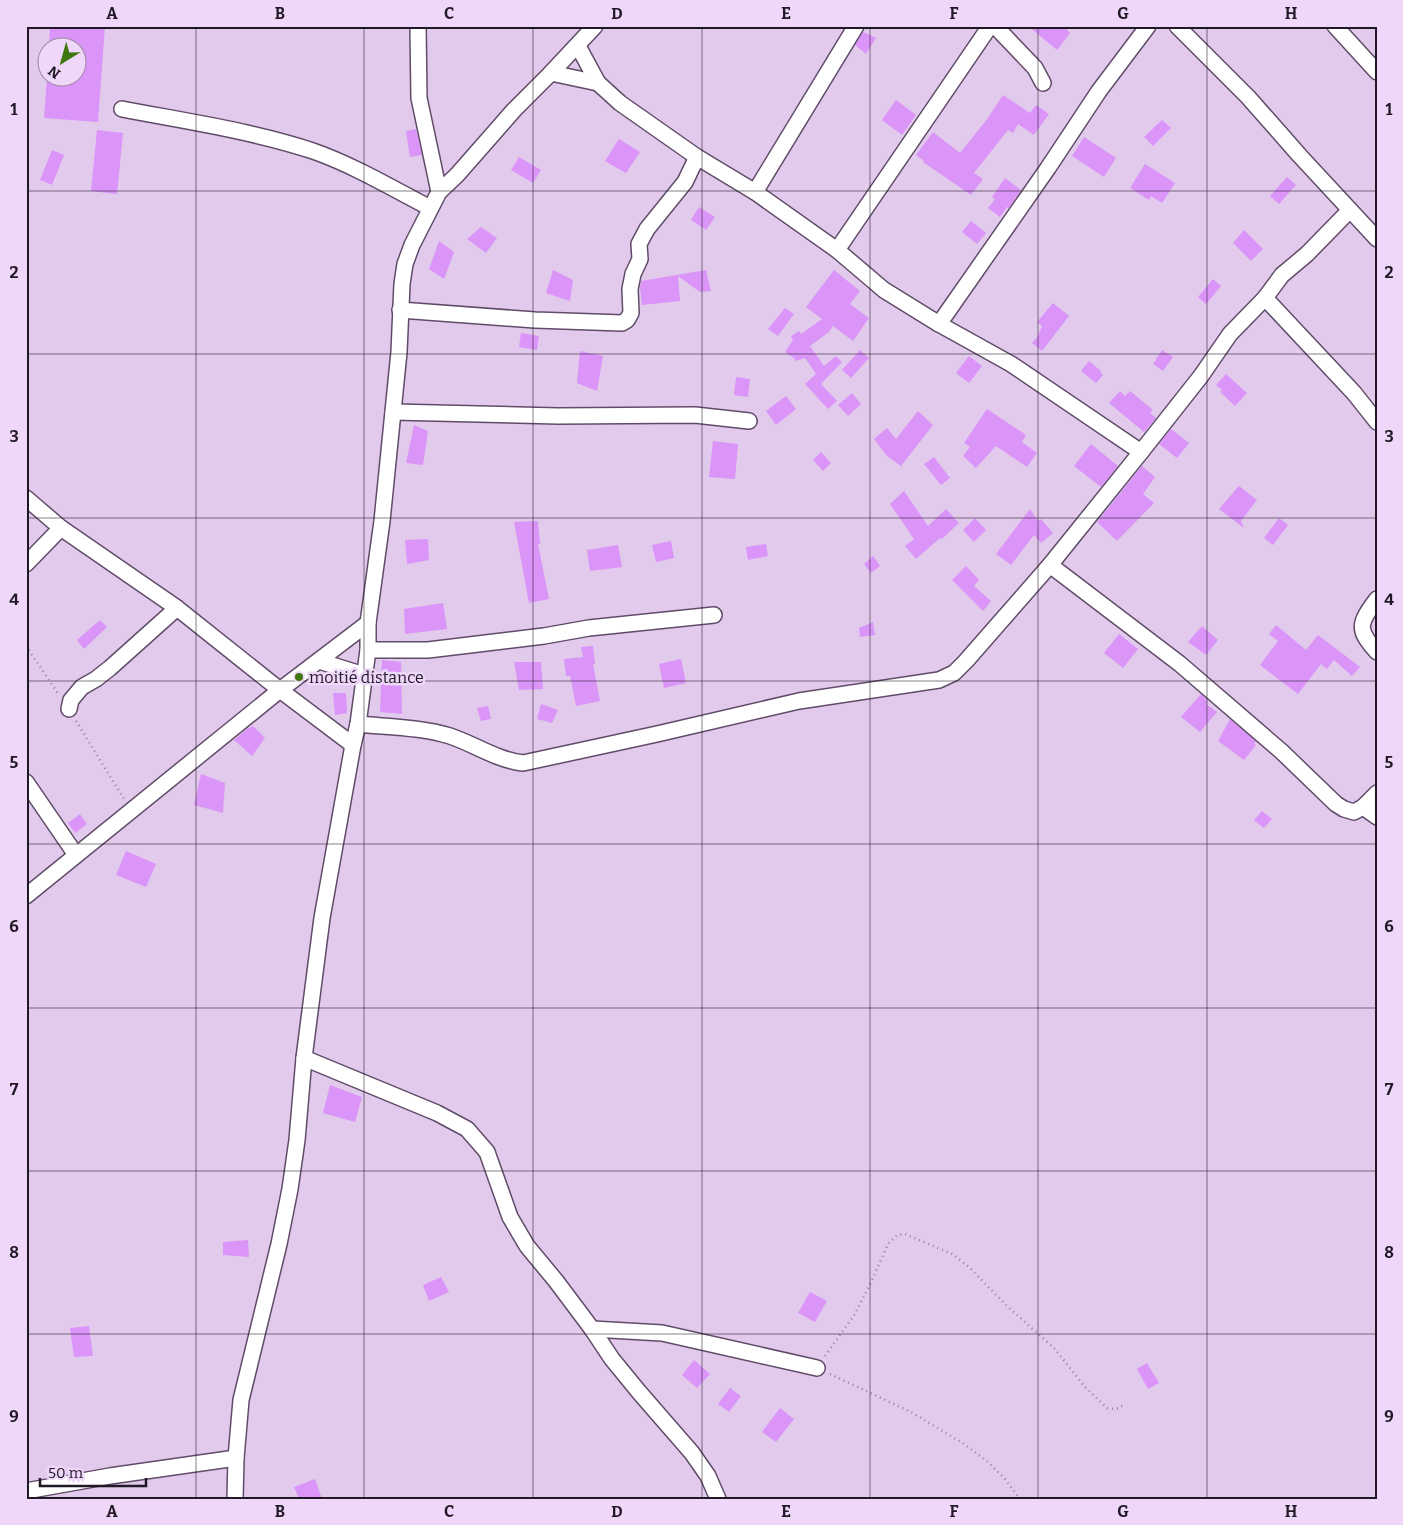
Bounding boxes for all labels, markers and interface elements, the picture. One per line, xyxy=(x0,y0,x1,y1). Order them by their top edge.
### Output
text: A xyxy=(106,4,118,23)
text: B xyxy=(275,4,285,23)
text: C xyxy=(444,4,454,23)
text: D xyxy=(611,4,623,23)
text: E xyxy=(781,4,791,23)
text: F xyxy=(950,4,959,23)
text: G xyxy=(1117,4,1129,23)
text: H xyxy=(1285,4,1298,23)
north arrow xyxy=(38,38,88,88)
text: N xyxy=(45,62,64,82)
text: 1 xyxy=(11,100,18,119)
text: 1 xyxy=(1386,100,1393,119)
text: 2 xyxy=(9,263,19,282)
text: 2 xyxy=(1384,263,1394,282)
text: 3 xyxy=(9,427,19,446)
text: 3 xyxy=(1384,427,1394,446)
text: 4 xyxy=(9,590,19,609)
text: 4 xyxy=(1384,590,1394,609)
place label: moitié distance xyxy=(309,668,424,687)
marker: moitié distance xyxy=(293,671,305,683)
text: 5 xyxy=(10,753,19,772)
text: 5 xyxy=(1385,753,1394,772)
text: 6 xyxy=(9,917,19,936)
text: 6 xyxy=(1384,917,1394,936)
text: 7 xyxy=(10,1080,19,1099)
text: 7 xyxy=(1385,1080,1394,1099)
text: 8 xyxy=(9,1243,19,1262)
text: 8 xyxy=(1384,1243,1394,1262)
text: 9 xyxy=(9,1407,19,1426)
text: 9 xyxy=(1384,1407,1394,1426)
scale bar xyxy=(40,1455,146,1487)
text: 50 m xyxy=(48,1464,84,1482)
text: A xyxy=(106,1502,118,1521)
text: B xyxy=(275,1502,285,1521)
text: C xyxy=(444,1502,454,1521)
text: D xyxy=(611,1502,623,1521)
text: E xyxy=(781,1502,791,1521)
text: F xyxy=(950,1502,959,1521)
text: G xyxy=(1117,1502,1129,1521)
text: H xyxy=(1285,1502,1298,1521)

